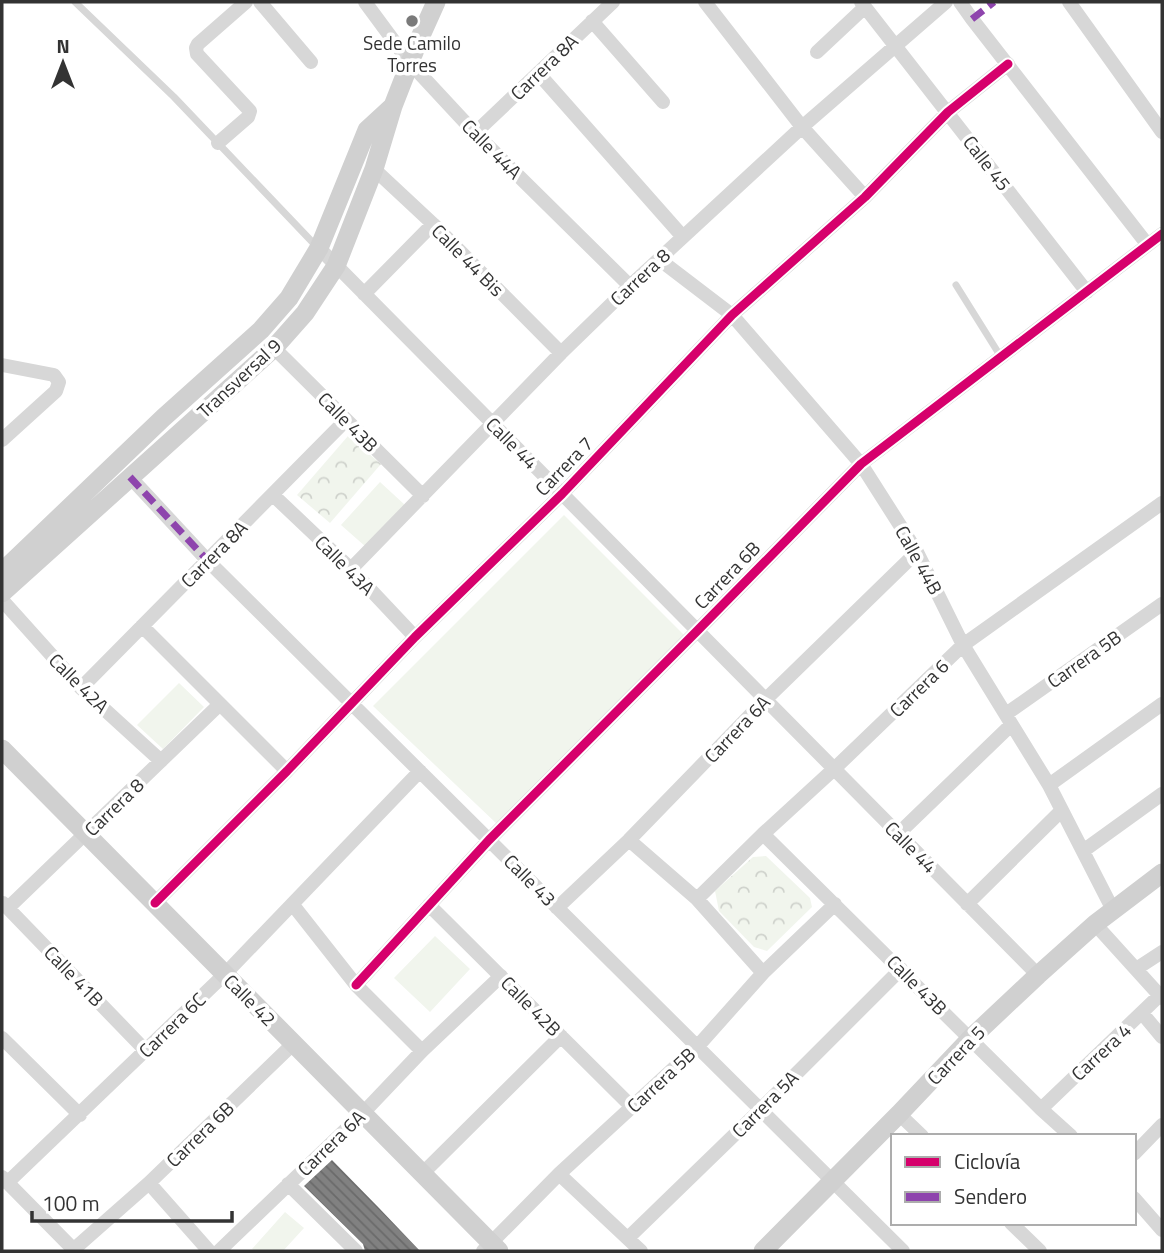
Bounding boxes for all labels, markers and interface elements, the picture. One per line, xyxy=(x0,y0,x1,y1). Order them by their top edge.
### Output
marker: Sede Camilo Torres xyxy=(404,13,420,29)
street label: Carrera 8A xyxy=(503,27,584,106)
north arrow xyxy=(28,28,98,98)
place label: Sede Camilo Torres xyxy=(363,28,461,79)
text: N xyxy=(56,31,70,60)
street label: Calle 44A xyxy=(456,112,529,185)
street label: Calle 45 xyxy=(956,129,1018,197)
street label: Calle 44 Bis xyxy=(425,217,511,303)
street label: Carrera 8 xyxy=(603,241,677,312)
street label: Transversal 9 xyxy=(190,331,287,424)
street label: Calle 43B xyxy=(311,385,385,459)
street label: Calle 44 xyxy=(480,410,545,475)
street label: Carrera 7 xyxy=(528,429,600,502)
street label: Carrera 8A xyxy=(173,513,254,594)
street label: Calle 44B xyxy=(888,520,950,600)
street label: Calle 43A xyxy=(309,528,382,601)
street label: Carrera 6B xyxy=(687,534,767,615)
street label: Carrera 5B xyxy=(1041,622,1127,695)
street label: Calle 42A xyxy=(43,646,116,719)
street label: Carrera 6 xyxy=(882,652,955,724)
street label: Carrera 6A xyxy=(697,688,776,769)
street label: Carrera 8 xyxy=(77,770,150,843)
street label: Calle 44 xyxy=(879,814,944,879)
street label: Calle 43 xyxy=(498,847,563,912)
street label: Calle 41B xyxy=(38,938,111,1013)
street label: Calle 43B xyxy=(880,948,954,1022)
street label: Calle 42 xyxy=(218,967,283,1032)
street label: Calle 42B xyxy=(494,969,568,1043)
street label: Carrera 6C xyxy=(131,985,212,1064)
street label: Carrera 4 xyxy=(1064,1016,1137,1087)
street label: Carrera 5 xyxy=(920,1018,992,1091)
street label: Carrera 5B xyxy=(620,1040,702,1119)
street label: Carrera 5A xyxy=(724,1063,805,1144)
street label: Carrera 6B xyxy=(159,1094,240,1174)
street label: Carrera 6A xyxy=(290,1103,371,1182)
legend xyxy=(891,1134,1136,1225)
text: Ciclovía xyxy=(954,1145,1021,1177)
scale bar xyxy=(32,1180,231,1224)
text: Sendero xyxy=(954,1180,1027,1212)
text: 100 m xyxy=(42,1187,99,1219)

